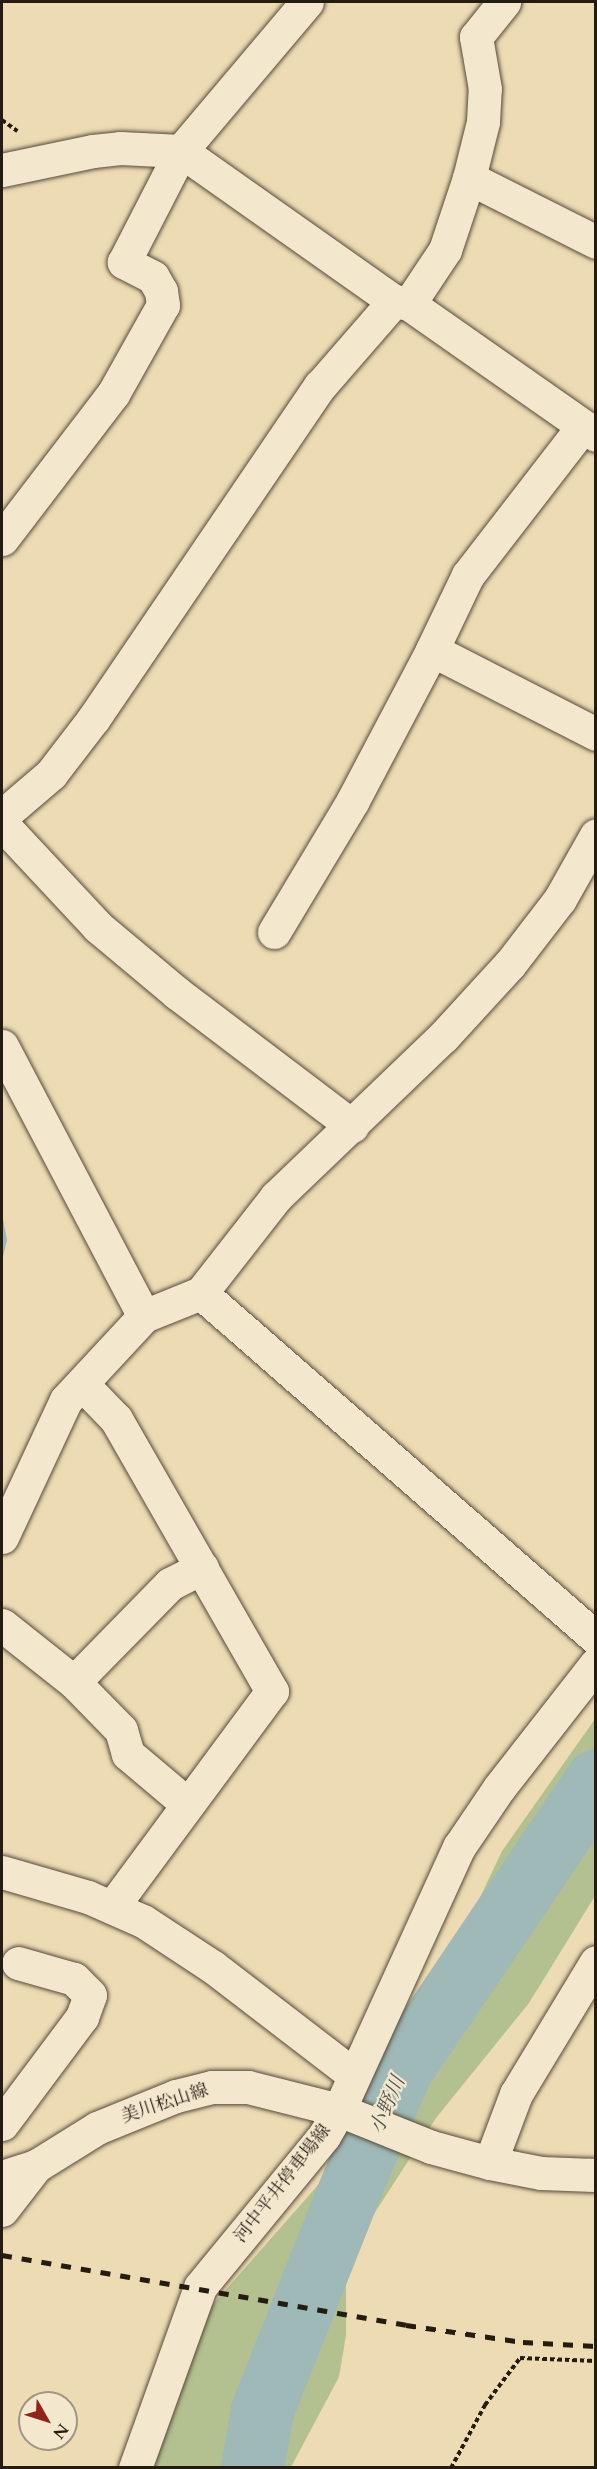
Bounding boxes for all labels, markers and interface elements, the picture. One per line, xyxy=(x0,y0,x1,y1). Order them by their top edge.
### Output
water label: 小野川 xyxy=(364,2073,410,2137)
street label: 美川松山線 xyxy=(119,2080,211,2128)
street label: 河中平井停車場線 xyxy=(230,2121,336,2247)
north arrow xyxy=(18,2391,78,2451)
text: N xyxy=(48,2419,73,2443)

